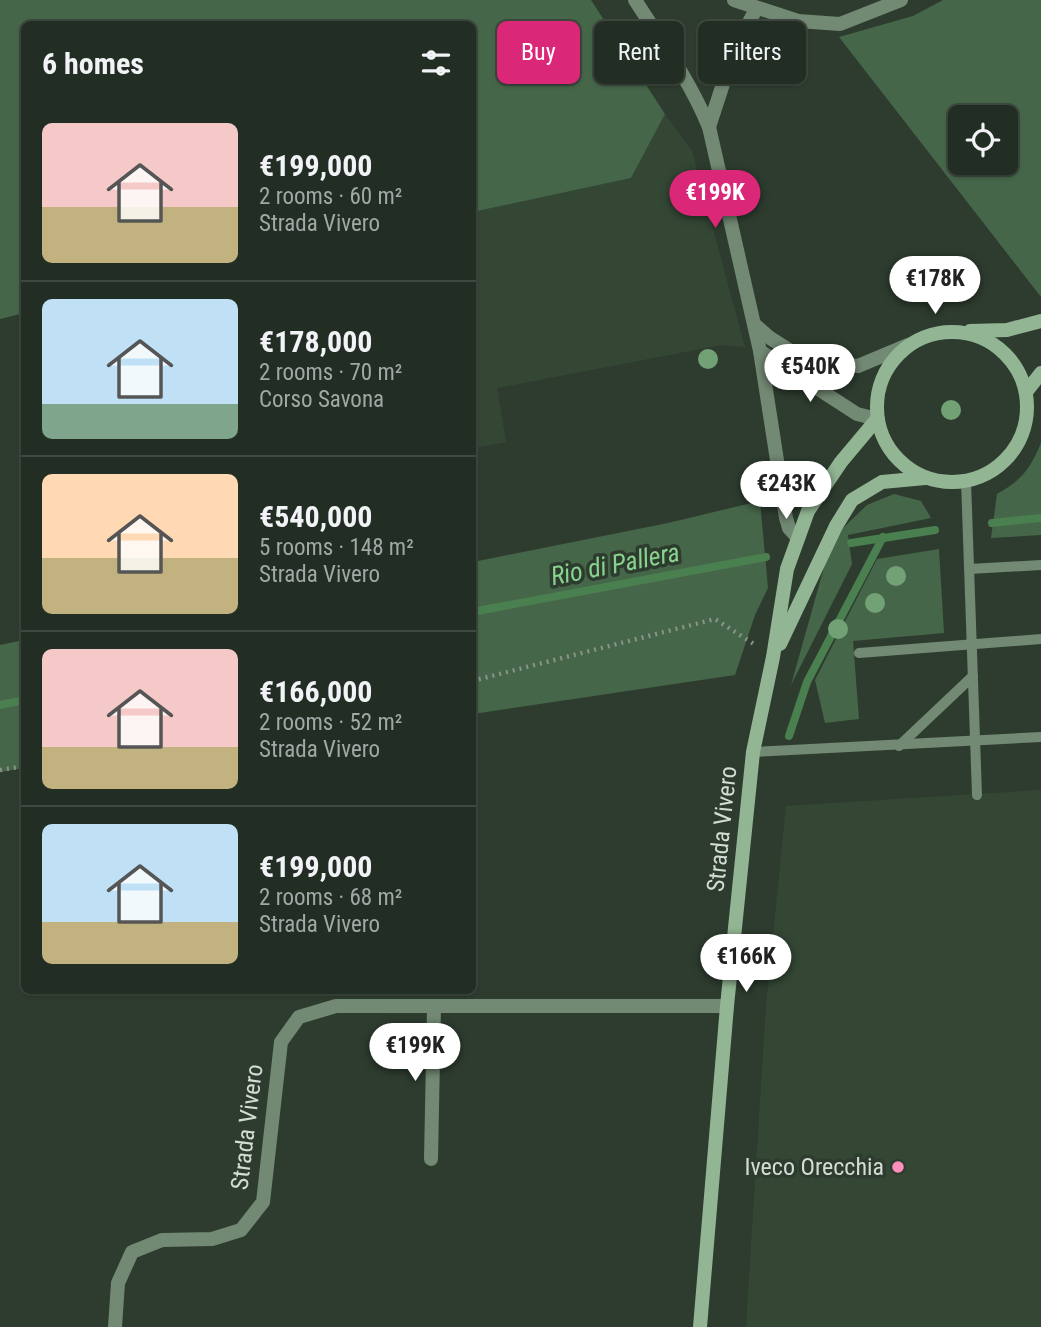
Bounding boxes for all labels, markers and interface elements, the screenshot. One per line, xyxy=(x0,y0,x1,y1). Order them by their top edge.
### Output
chip: Buy xyxy=(497,21,580,84)
chip: Rent xyxy=(594,21,684,84)
chip: Filters xyxy=(698,21,806,84)
icon: filters xyxy=(417,44,455,82)
text: 6 homes xyxy=(42,46,144,81)
map controls xyxy=(948,105,1018,175)
button: locate xyxy=(948,105,1018,175)
text: €199,000 xyxy=(259,148,372,183)
icon: home xyxy=(98,151,182,235)
pin: €199K xyxy=(666,170,764,230)
text: €199K xyxy=(685,179,745,206)
text: 2 rooms · 60 m² xyxy=(259,183,402,210)
text: Strada Vivero xyxy=(259,210,380,237)
pin: €178K xyxy=(886,256,984,316)
text: €178K xyxy=(905,265,965,292)
text: €178,000 xyxy=(259,324,372,359)
icon: home xyxy=(98,327,182,411)
pin: €540K xyxy=(761,344,859,404)
text: €540K xyxy=(780,353,840,380)
text: 2 rooms · 70 m² xyxy=(259,359,402,386)
text: Corso Savona xyxy=(259,386,384,413)
pin: €243K xyxy=(737,462,835,521)
text: €243K xyxy=(756,470,816,497)
text: €540,000 xyxy=(259,499,372,534)
icon: home xyxy=(98,502,182,586)
text: 5 rooms · 148 m² xyxy=(259,534,414,561)
water label: Rio di Pallera xyxy=(548,537,682,591)
text: Strada Vivero xyxy=(259,561,380,588)
text: €166,000 xyxy=(259,674,372,709)
icon: home xyxy=(98,677,182,761)
text: 2 rooms · 52 m² xyxy=(259,709,402,736)
text: Strada Vivero xyxy=(259,736,380,763)
street label: Strada Vivero xyxy=(701,765,743,893)
text: €199,000 xyxy=(259,849,372,884)
icon: home xyxy=(98,852,182,936)
text: 2 rooms · 68 m² xyxy=(259,884,402,911)
text: Strada Vivero xyxy=(259,911,380,938)
pin: €166K xyxy=(697,934,795,994)
text: €166K xyxy=(716,943,776,970)
pin: €199K xyxy=(366,1024,464,1083)
text: €199K xyxy=(385,1032,445,1059)
street label: Strada Vivero xyxy=(225,1063,269,1191)
place label: Iveco Orecchia xyxy=(744,1153,884,1181)
marker: Iveco Orecchia xyxy=(890,1159,906,1175)

